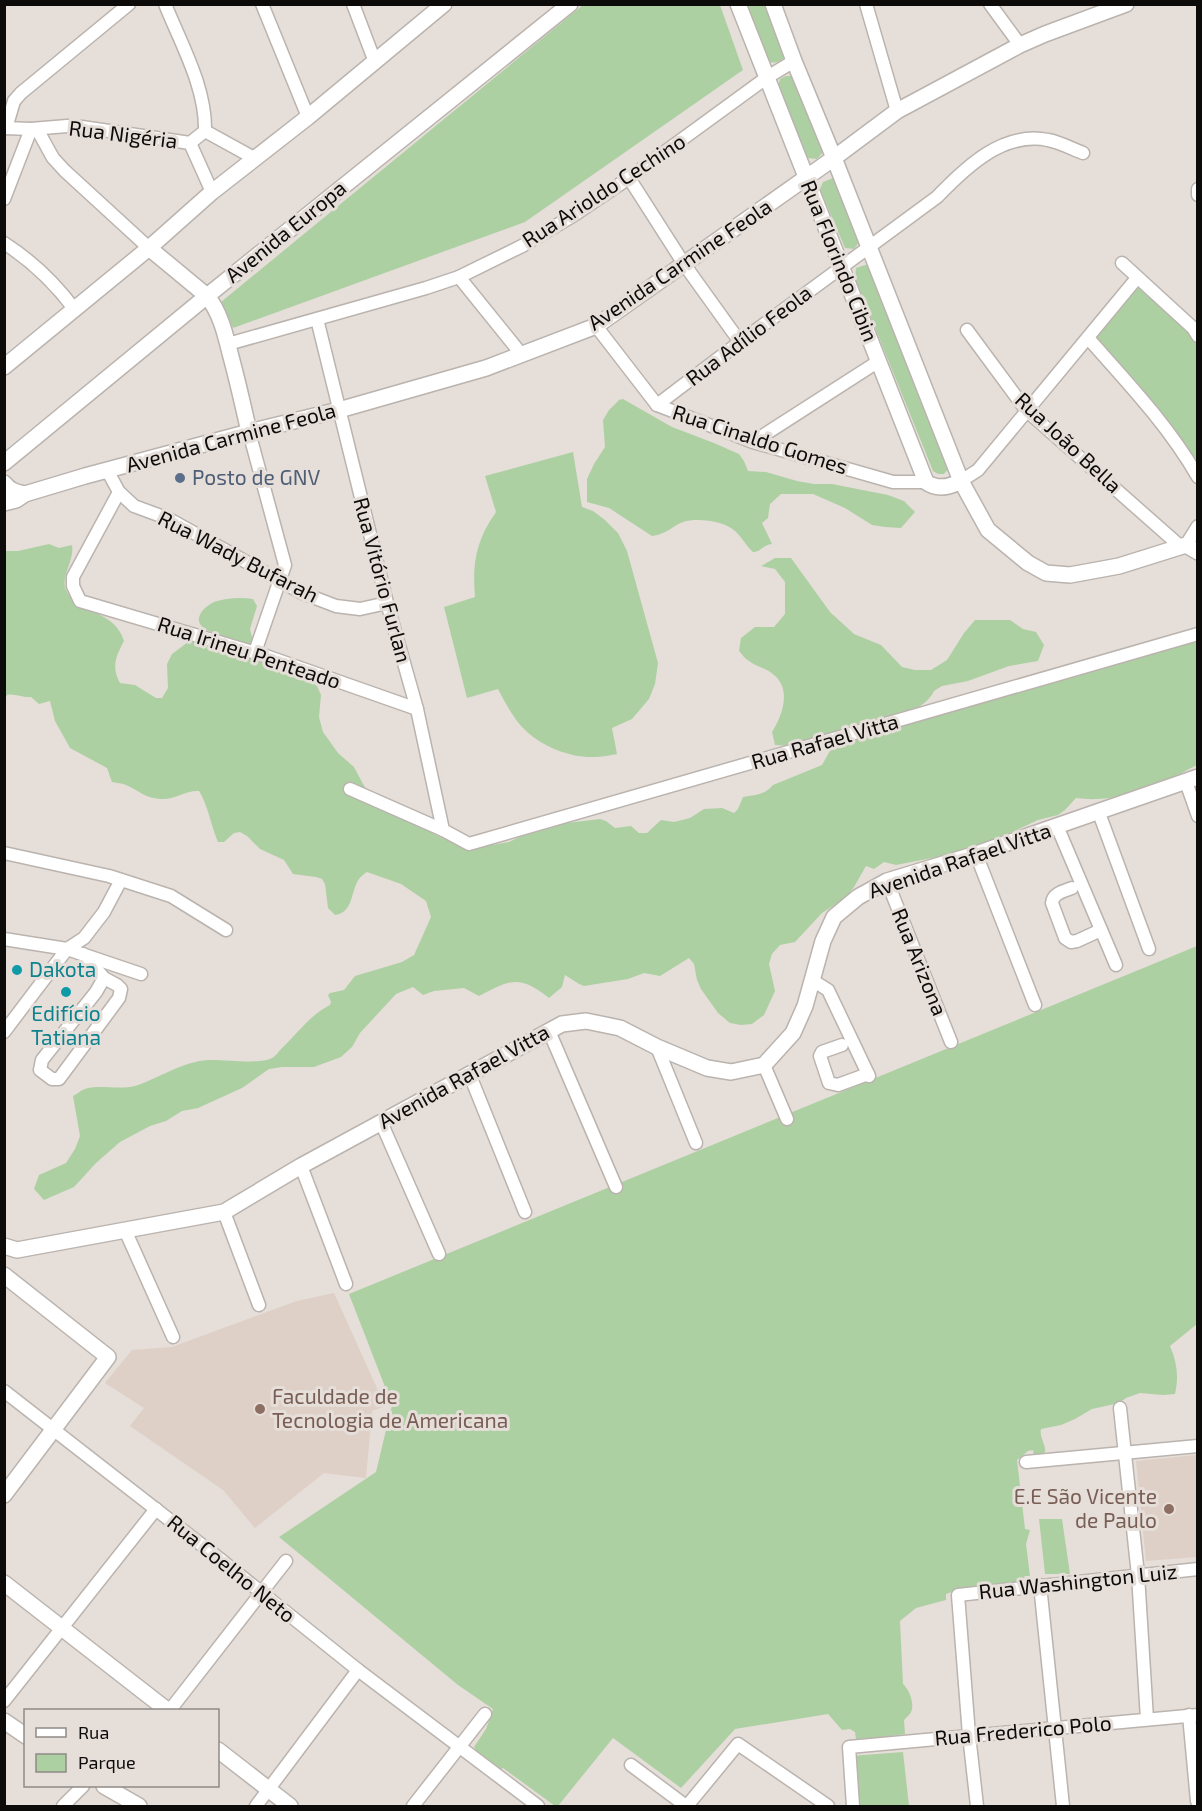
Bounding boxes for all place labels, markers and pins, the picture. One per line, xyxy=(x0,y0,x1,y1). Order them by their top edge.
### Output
place label: Posto de GNV xyxy=(192,464,320,489)
marker: Posto de GNV xyxy=(173,471,187,485)
place label: Dakota xyxy=(29,956,96,981)
marker: Dakota xyxy=(10,963,24,977)
marker: Edifício Tatiana xyxy=(59,985,73,999)
place label: Edifício Tatiana xyxy=(31,1000,101,1049)
place label: Faculdade de Tecnologia de Americana xyxy=(272,1383,508,1432)
marker: Faculdade de Tecnologia de Americana xyxy=(253,1402,267,1416)
place label: E.E São Vicente de Paulo xyxy=(1014,1483,1157,1532)
marker: E.E São Vicente de Paulo xyxy=(1162,1502,1176,1516)

